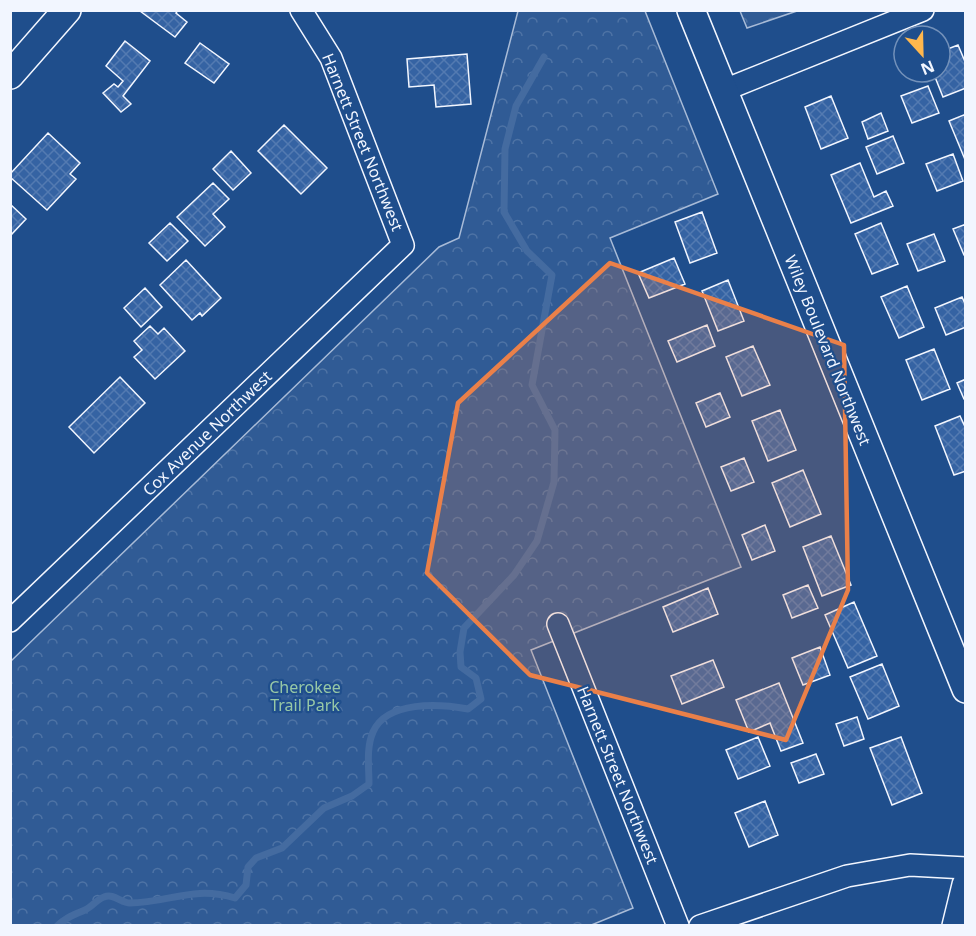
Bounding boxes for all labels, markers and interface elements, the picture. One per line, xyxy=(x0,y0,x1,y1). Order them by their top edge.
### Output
north arrow xyxy=(892,24,952,84)
street label: Harnett Street Northwest xyxy=(317,50,409,234)
text: N xyxy=(917,55,938,81)
street label: Wiley Boulevard Northwest xyxy=(780,252,876,449)
street label: Cox Avenue Northwest xyxy=(138,365,277,501)
park label: Cherokee Trail Park xyxy=(269,676,341,716)
street label: Harnett Street Northwest xyxy=(572,683,664,867)

